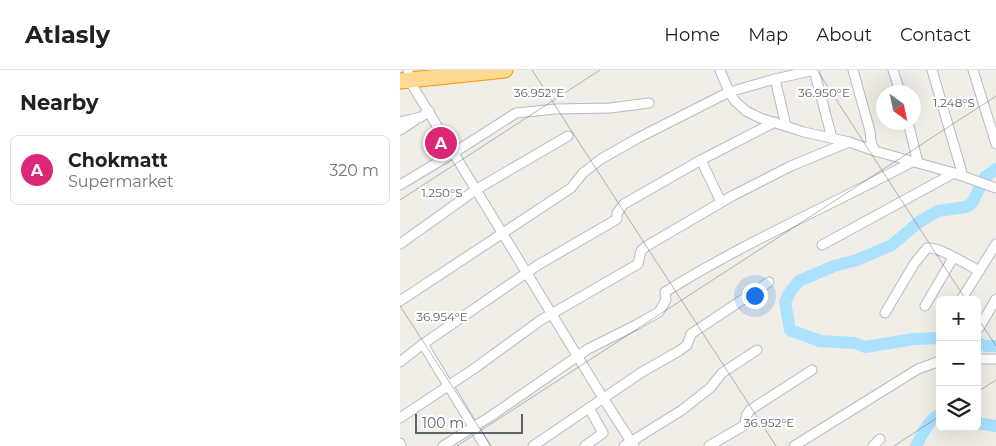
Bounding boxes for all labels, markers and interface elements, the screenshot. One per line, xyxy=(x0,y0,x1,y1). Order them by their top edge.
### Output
text: Atlasly xyxy=(25,20,110,49)
text: Home xyxy=(664,24,720,46)
text: Map xyxy=(748,24,788,46)
text: About xyxy=(816,24,872,46)
text: Contact xyxy=(900,24,971,46)
text: 36.952°E xyxy=(514,85,564,100)
text: 36.950°E xyxy=(798,85,850,100)
north arrow xyxy=(876,85,921,130)
text: Nearby xyxy=(20,90,99,115)
text: 1.248°S xyxy=(933,95,975,110)
pin: A xyxy=(425,124,457,162)
text: Chokmatt xyxy=(68,149,168,172)
text: A xyxy=(31,161,43,180)
text: 320 m xyxy=(329,161,379,180)
text: Supermarket xyxy=(68,172,174,191)
text: 1.250°S xyxy=(421,185,463,200)
your location xyxy=(742,283,768,309)
map controls xyxy=(936,296,981,431)
button: + xyxy=(936,296,981,341)
text: 36.954°E xyxy=(416,309,468,324)
button: − xyxy=(936,341,981,386)
button: layers xyxy=(936,386,981,431)
scale bar xyxy=(415,411,522,434)
text: 100 m xyxy=(422,414,464,432)
text: 36.952°E xyxy=(744,415,794,430)

